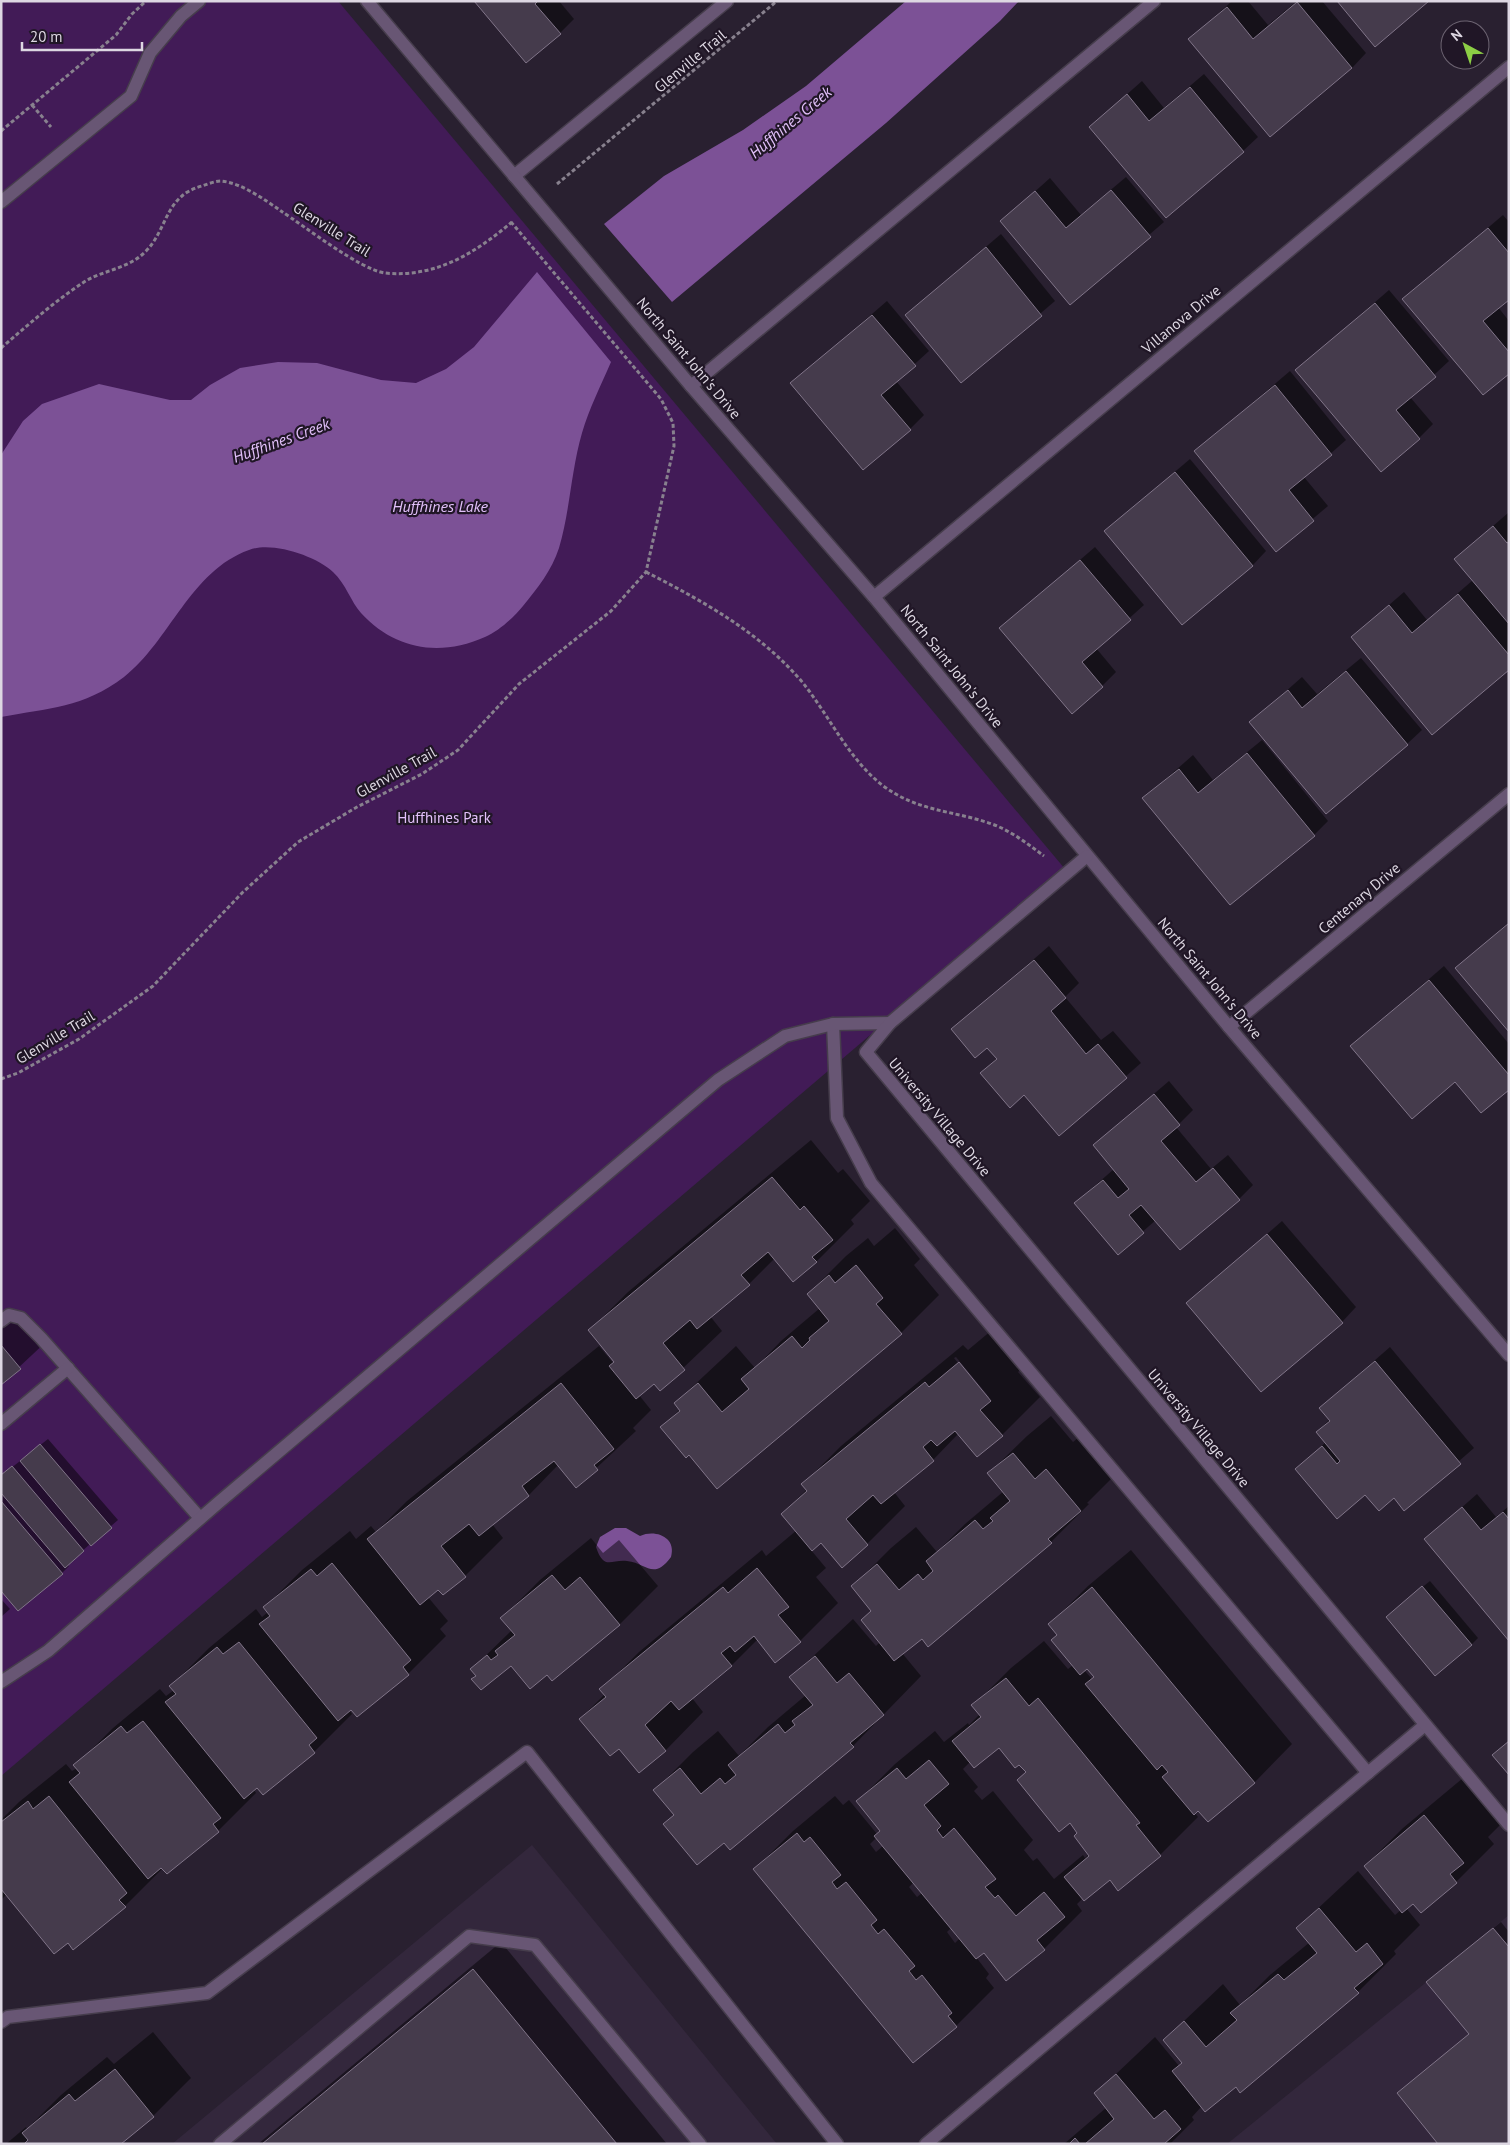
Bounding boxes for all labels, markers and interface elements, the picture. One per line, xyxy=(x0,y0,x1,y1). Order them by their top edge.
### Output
scale bar xyxy=(22,20,142,52)
north arrow xyxy=(1440,20,1490,70)
street label: Glenville Trail xyxy=(650,25,730,97)
text: N xyxy=(1447,25,1466,45)
text: 20 m xyxy=(30,27,63,46)
water label: Huffhines Creek xyxy=(745,81,836,162)
street label: Glenville Trail xyxy=(290,198,375,261)
street label: Villanova Drive xyxy=(1137,281,1224,358)
street label: North Saint John's Drive xyxy=(633,293,745,423)
water label: Huffhines Creek xyxy=(230,413,333,467)
water label: Huffhines Lake xyxy=(392,496,488,516)
street label: North Saint John's Drive xyxy=(897,601,1007,731)
street label: Glenville Trail xyxy=(353,742,440,802)
park label: Huffhines Park xyxy=(397,808,492,827)
street label: Centenary Drive xyxy=(1314,858,1404,938)
street label: North Saint John's Drive xyxy=(1154,913,1266,1043)
street label: Glenville Trail xyxy=(12,1006,98,1068)
street label: University Village Drive xyxy=(885,1054,995,1180)
street label: University Village Drive xyxy=(1144,1365,1254,1491)

